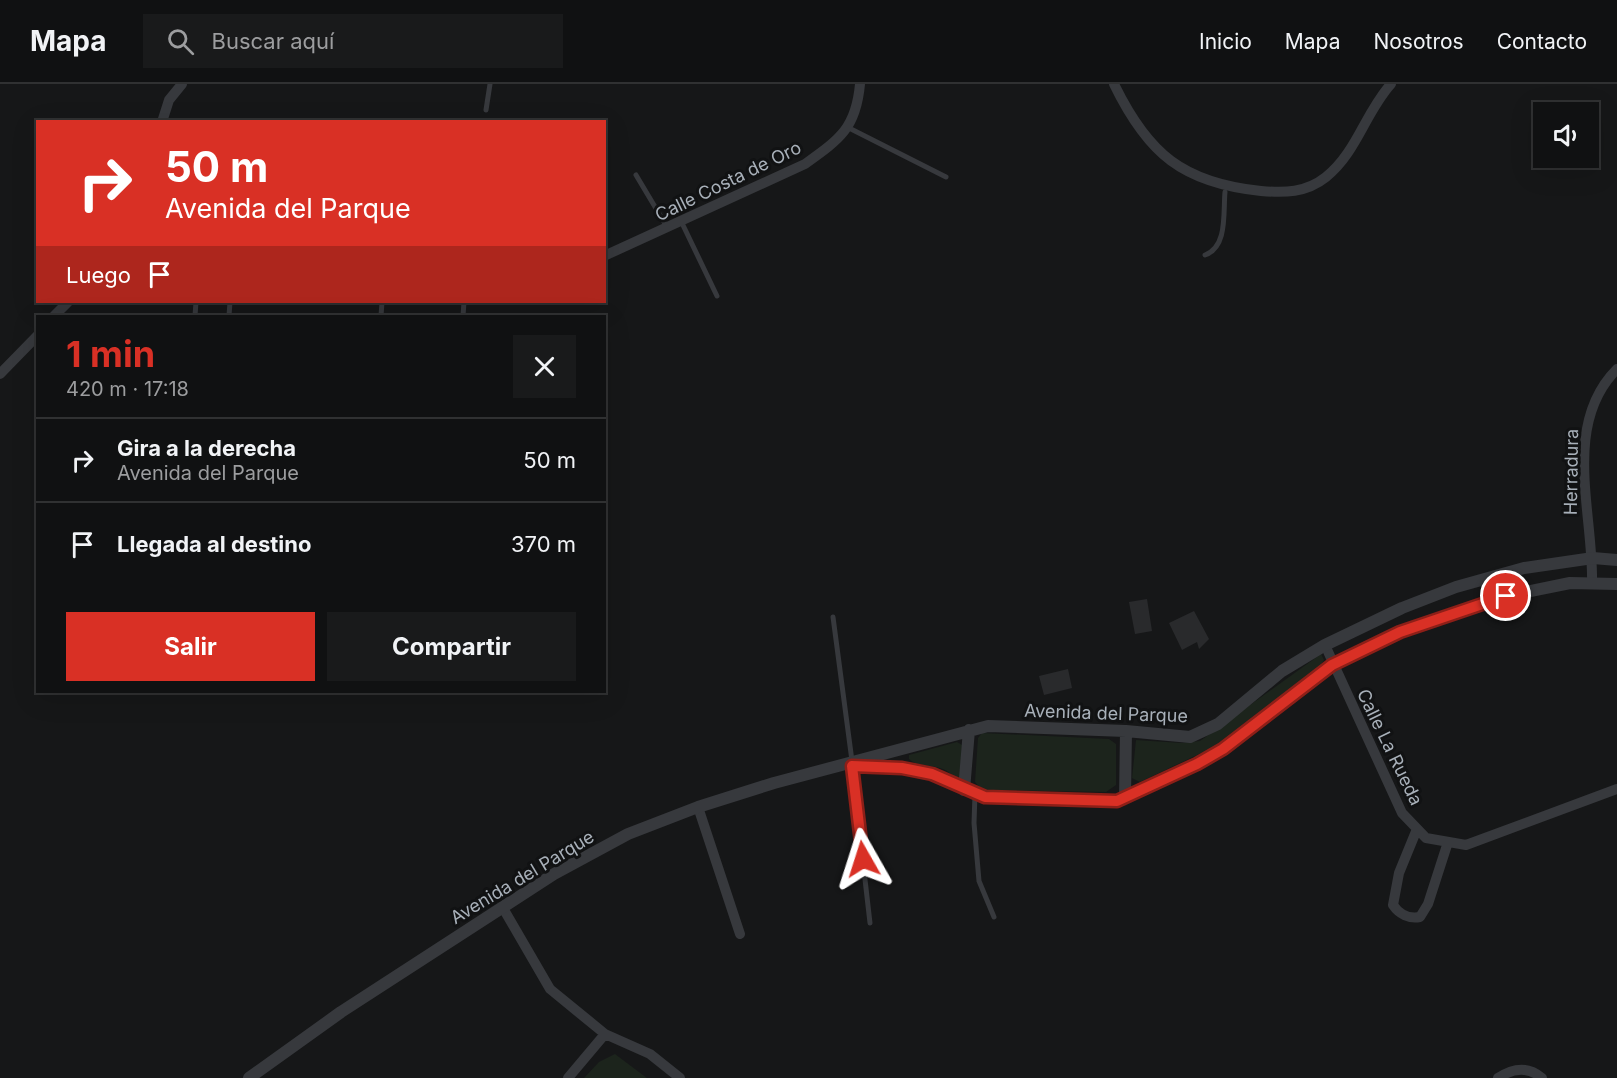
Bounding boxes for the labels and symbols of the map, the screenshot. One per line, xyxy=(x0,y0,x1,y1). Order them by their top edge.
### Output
street label: Calle Costa de Oro xyxy=(652,137,804,225)
street label: Herradura xyxy=(1560,429,1582,515)
pin xyxy=(1480,570,1531,621)
street label: Calle La Rueda xyxy=(1353,685,1427,809)
street label: Avenida del Parque xyxy=(1024,700,1188,726)
street label: Avenida del Parque xyxy=(446,826,598,928)
position arrow xyxy=(831,827,895,891)

